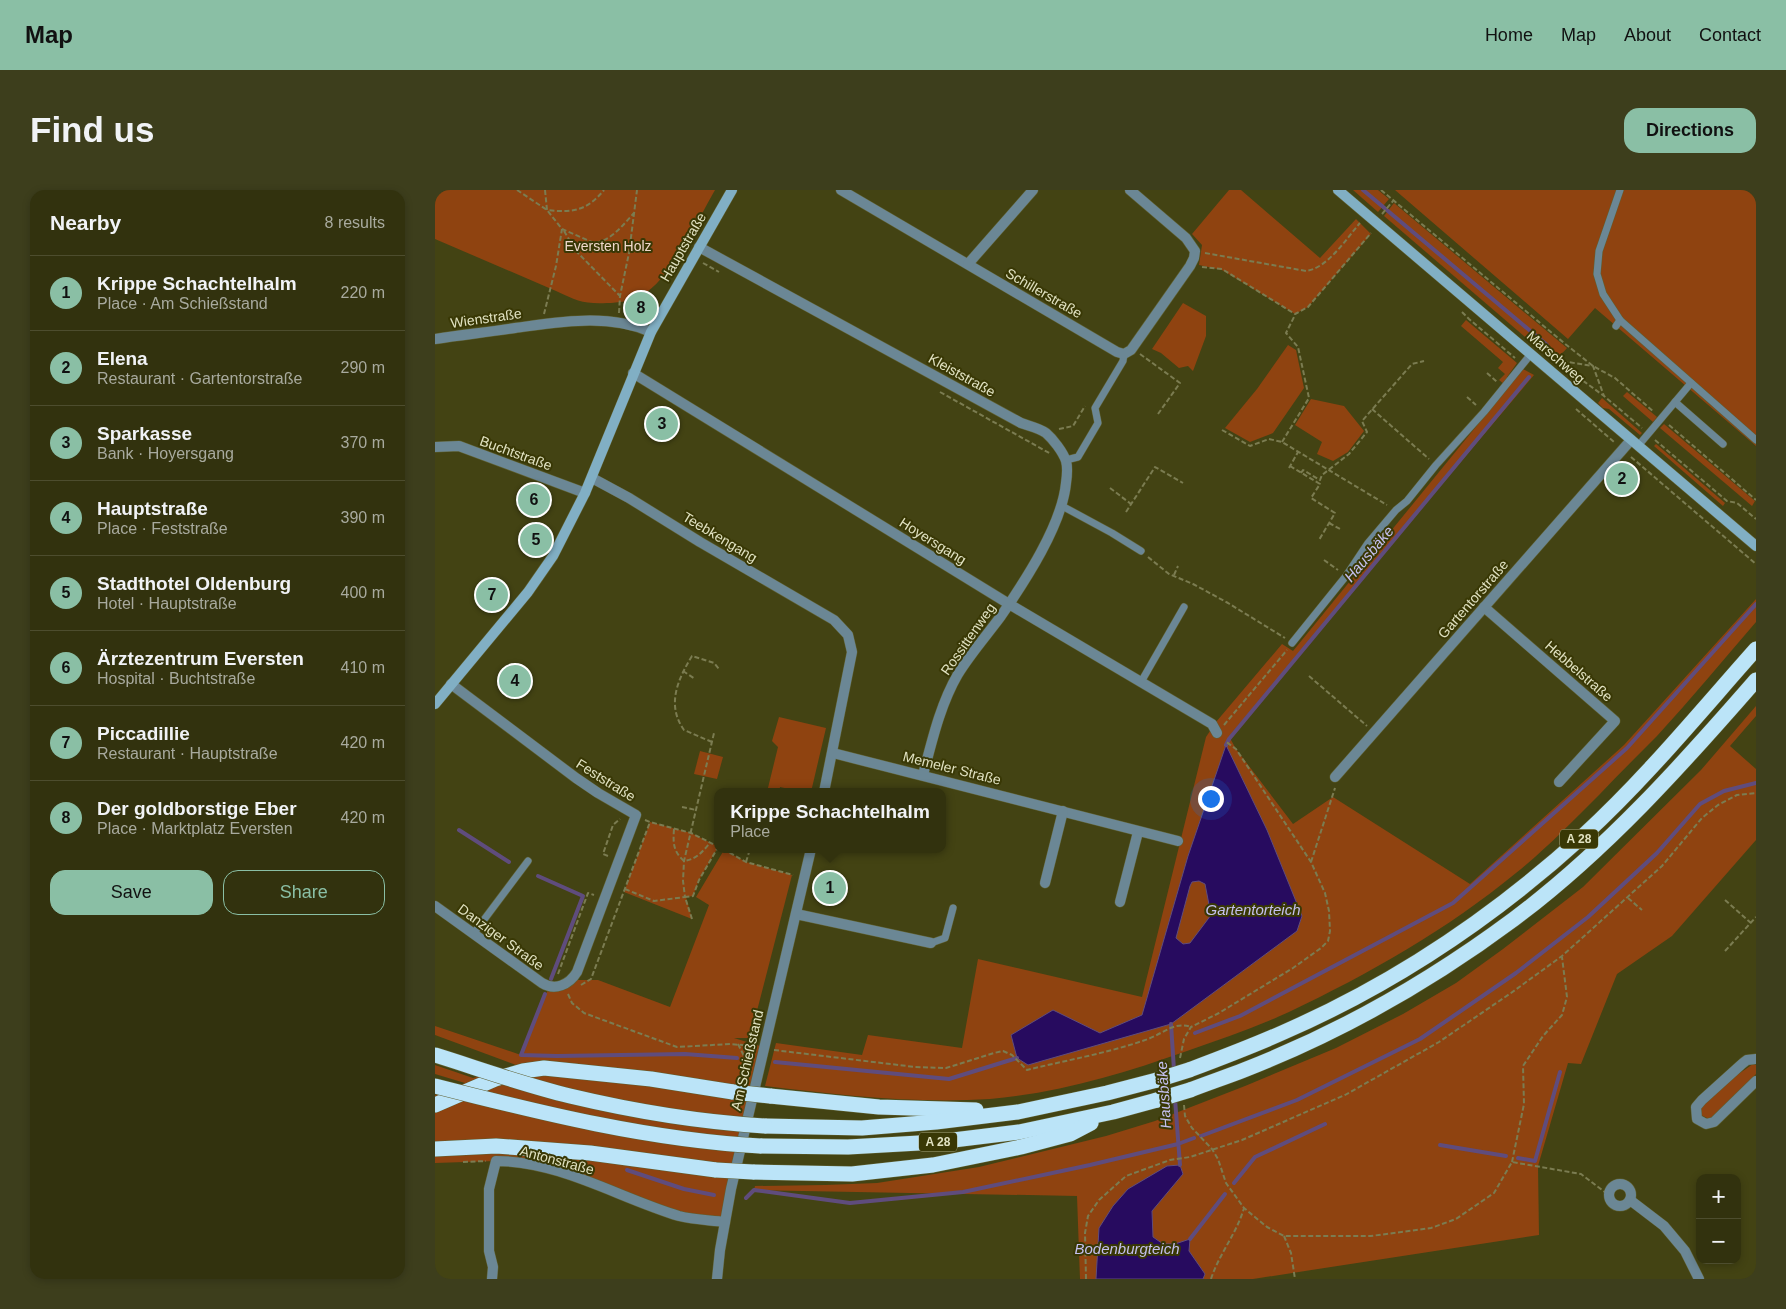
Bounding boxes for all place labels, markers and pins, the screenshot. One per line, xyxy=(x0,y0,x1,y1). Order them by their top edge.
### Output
pin: 8 xyxy=(625,289,657,327)
pin: 3 xyxy=(646,405,678,443)
pin: 2 xyxy=(1606,460,1638,498)
pin: 6 xyxy=(518,481,550,519)
pin: 5 xyxy=(520,521,552,559)
pin: 7 xyxy=(476,576,508,614)
pin: 4 xyxy=(499,662,531,700)
pin: 1 xyxy=(814,869,846,907)

